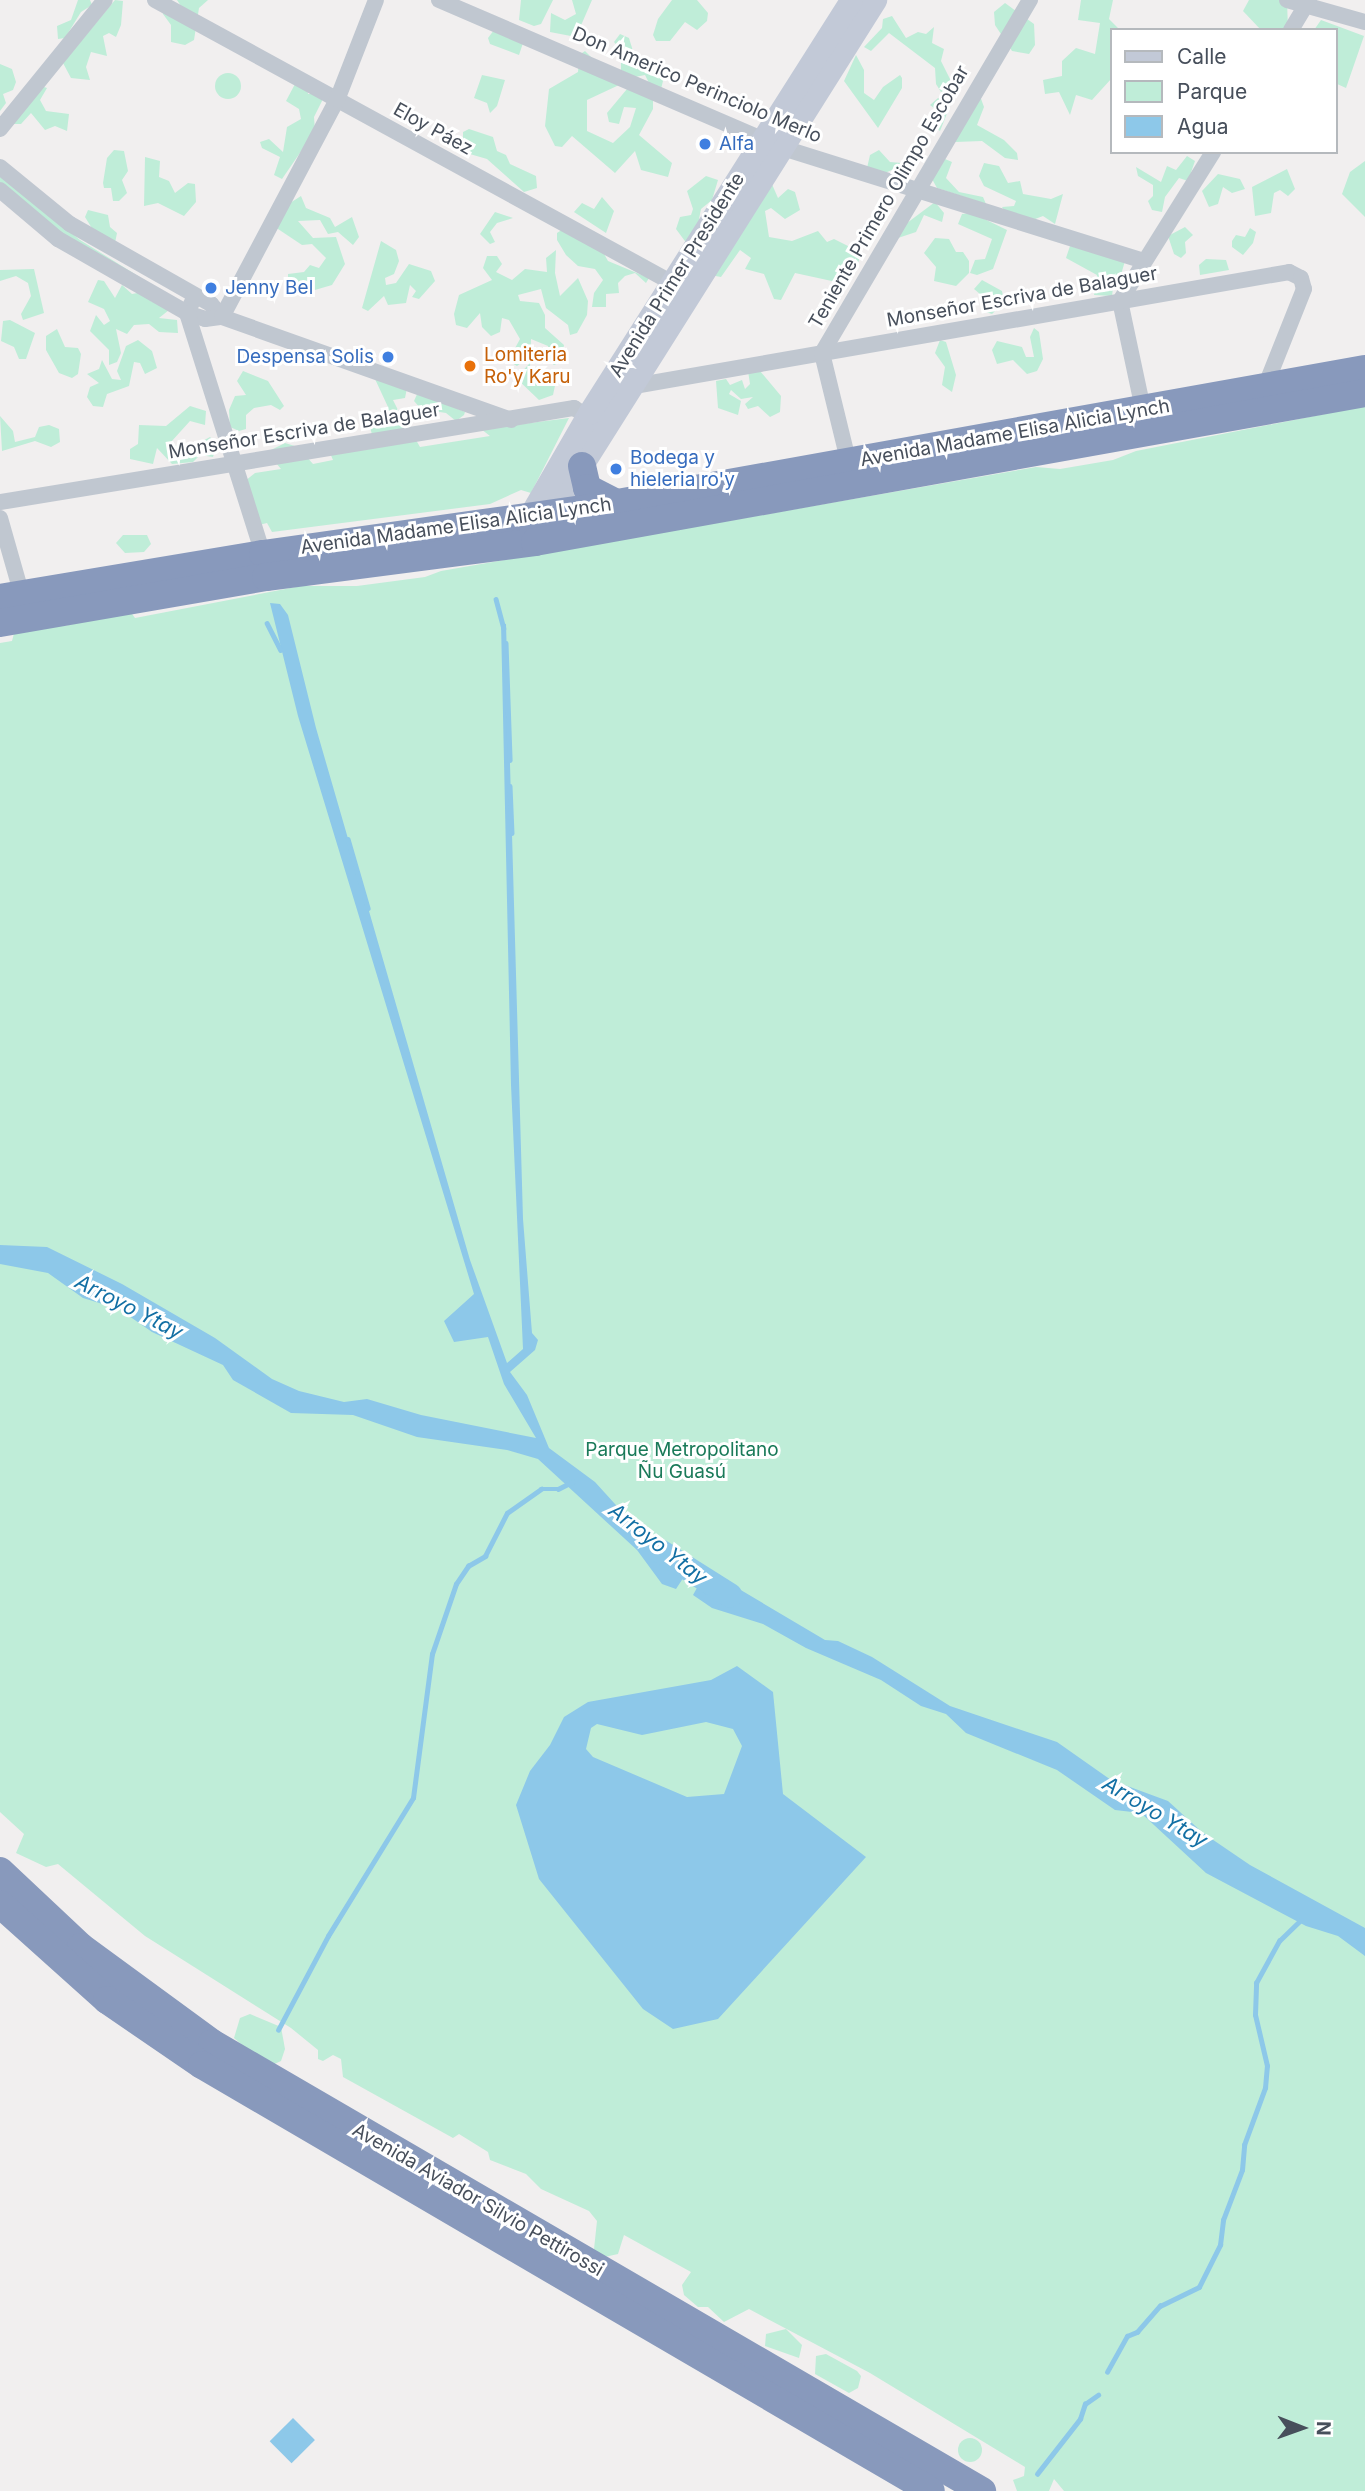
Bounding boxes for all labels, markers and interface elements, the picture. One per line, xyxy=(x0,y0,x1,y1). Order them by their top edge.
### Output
street label: Don Americo Perinciolo Merlo xyxy=(569,22,825,148)
legend xyxy=(1110,28,1337,154)
text: Calle xyxy=(1177,44,1227,69)
street label: Teniente Primero Olimpo Escobar xyxy=(804,61,974,333)
text: Parque xyxy=(1177,79,1247,104)
street label: Eloy Páez xyxy=(389,98,477,160)
text: Agua xyxy=(1177,114,1229,139)
place label: Alfa xyxy=(719,133,754,155)
marker: Alfa xyxy=(697,136,713,152)
street label: Avenida Primer Presidente xyxy=(605,169,749,381)
street label: Monseñor Escriva de Balaguer xyxy=(885,262,1159,332)
place label: Jenny Bel xyxy=(225,277,313,299)
marker: Jenny Bel xyxy=(203,280,219,296)
place label: Lomiteria Ro'y Karu xyxy=(484,344,571,388)
place label: Despensa Solis xyxy=(236,346,374,368)
marker: Despensa Solis xyxy=(380,349,396,365)
marker: Lomiteria Ro'y Karu xyxy=(462,358,478,374)
street label: Avenida Madame Elisa Alicia Lynch xyxy=(859,395,1171,471)
street label: Monseñor Escriva de Balaguer xyxy=(167,398,441,464)
place label: Bodega y hieleria ro'y xyxy=(630,447,735,491)
marker: Bodega y hieleria ro'y xyxy=(608,461,624,477)
street label: Avenida Madame Elisa Alicia Lynch xyxy=(299,493,613,559)
water label: Arroyo Ytay xyxy=(71,1269,187,1345)
park label: Parque Metropolitano Ñu Guasú xyxy=(585,1439,779,1483)
water label: Arroyo Ytay xyxy=(604,1498,712,1590)
water label: Arroyo Ytay xyxy=(1098,1771,1212,1853)
street label: Avenida Aviador Silvio Pettirossi xyxy=(348,2119,608,2281)
north arrow xyxy=(1267,2393,1337,2463)
text: N xyxy=(1312,2421,1335,2436)

